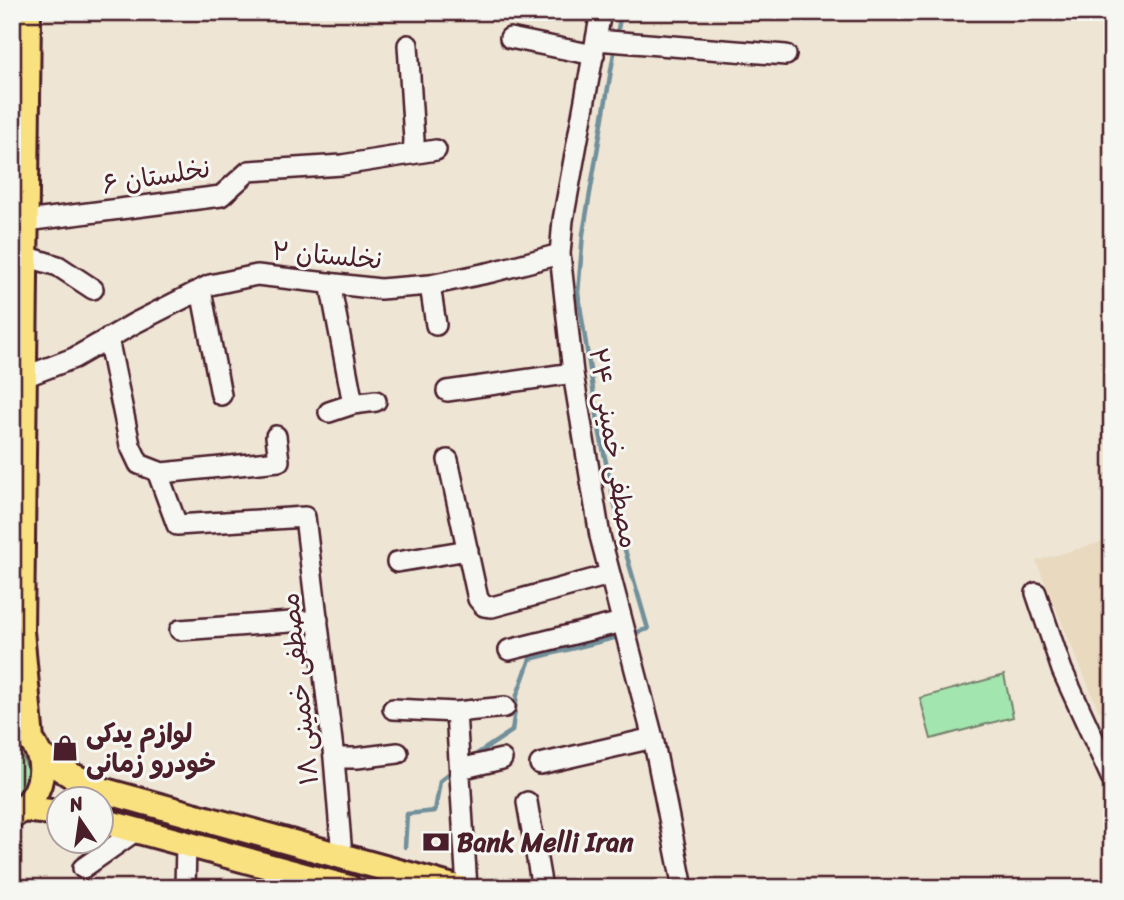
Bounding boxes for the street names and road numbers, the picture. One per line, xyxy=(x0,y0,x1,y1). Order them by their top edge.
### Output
street label: نخلستان ۶ xyxy=(99,145,213,207)
street label: نخلستان ۲ xyxy=(270,227,384,283)
street label: مصطفی خمینی ۲۴ xyxy=(575,344,653,552)
street label: مصطفی خمینی ۱۸ xyxy=(266,591,332,787)

